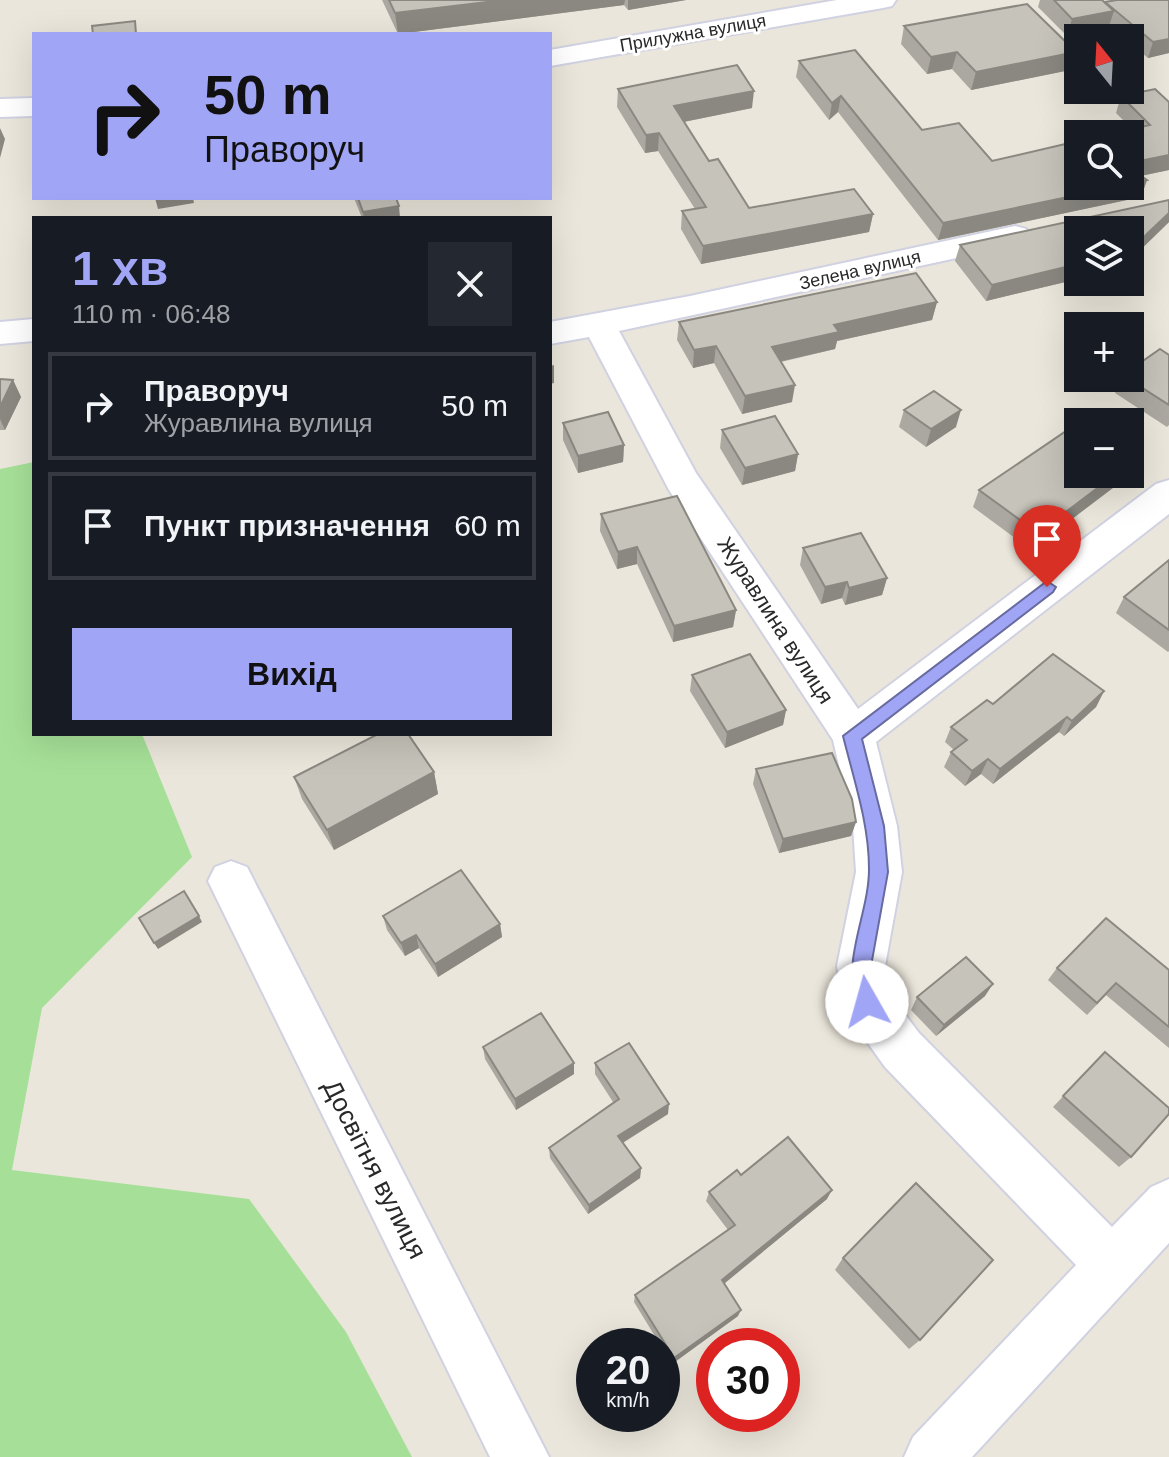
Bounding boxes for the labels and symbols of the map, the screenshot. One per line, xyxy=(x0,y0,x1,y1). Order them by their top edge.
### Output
street label: Прилужна вулиця xyxy=(618,10,768,56)
north arrow xyxy=(1064,24,1144,104)
street label: Зелена вулиця xyxy=(797,246,923,294)
pin xyxy=(1013,505,1081,587)
street label: Журавлина вулиця xyxy=(712,532,839,708)
position arrow xyxy=(825,960,909,1044)
street label: Досвітня вулиця xyxy=(317,1074,433,1264)
speed limit sign: 30 xyxy=(696,1328,800,1432)

